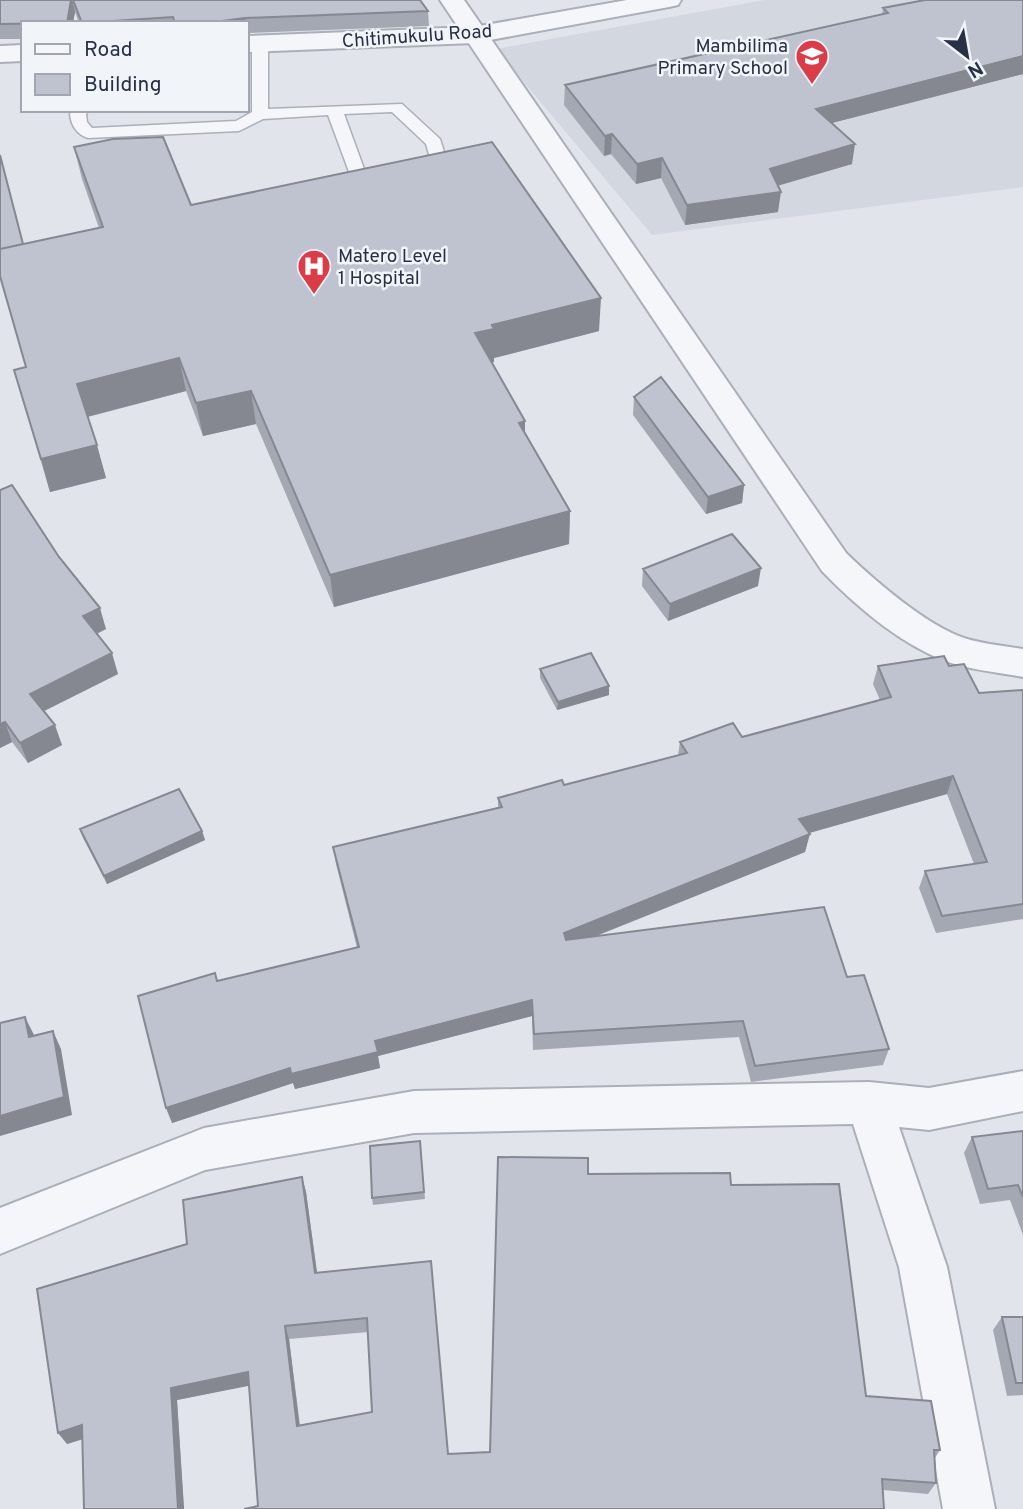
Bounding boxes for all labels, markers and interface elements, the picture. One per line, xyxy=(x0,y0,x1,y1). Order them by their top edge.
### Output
street label: Chitimukulu Road xyxy=(341,20,493,54)
legend xyxy=(21,21,248,112)
north arrow xyxy=(932,21,1002,91)
place label: Mambilima Primary School xyxy=(657,35,788,81)
text: Road xyxy=(84,37,133,64)
school or university icon: Mambilima Primary School xyxy=(793,37,831,86)
text: N xyxy=(963,55,987,83)
text: Building xyxy=(84,72,162,99)
place label: Matero Level 1 Hospital xyxy=(338,245,447,291)
hospital icon: Matero Level 1 Hospital xyxy=(295,247,333,296)

